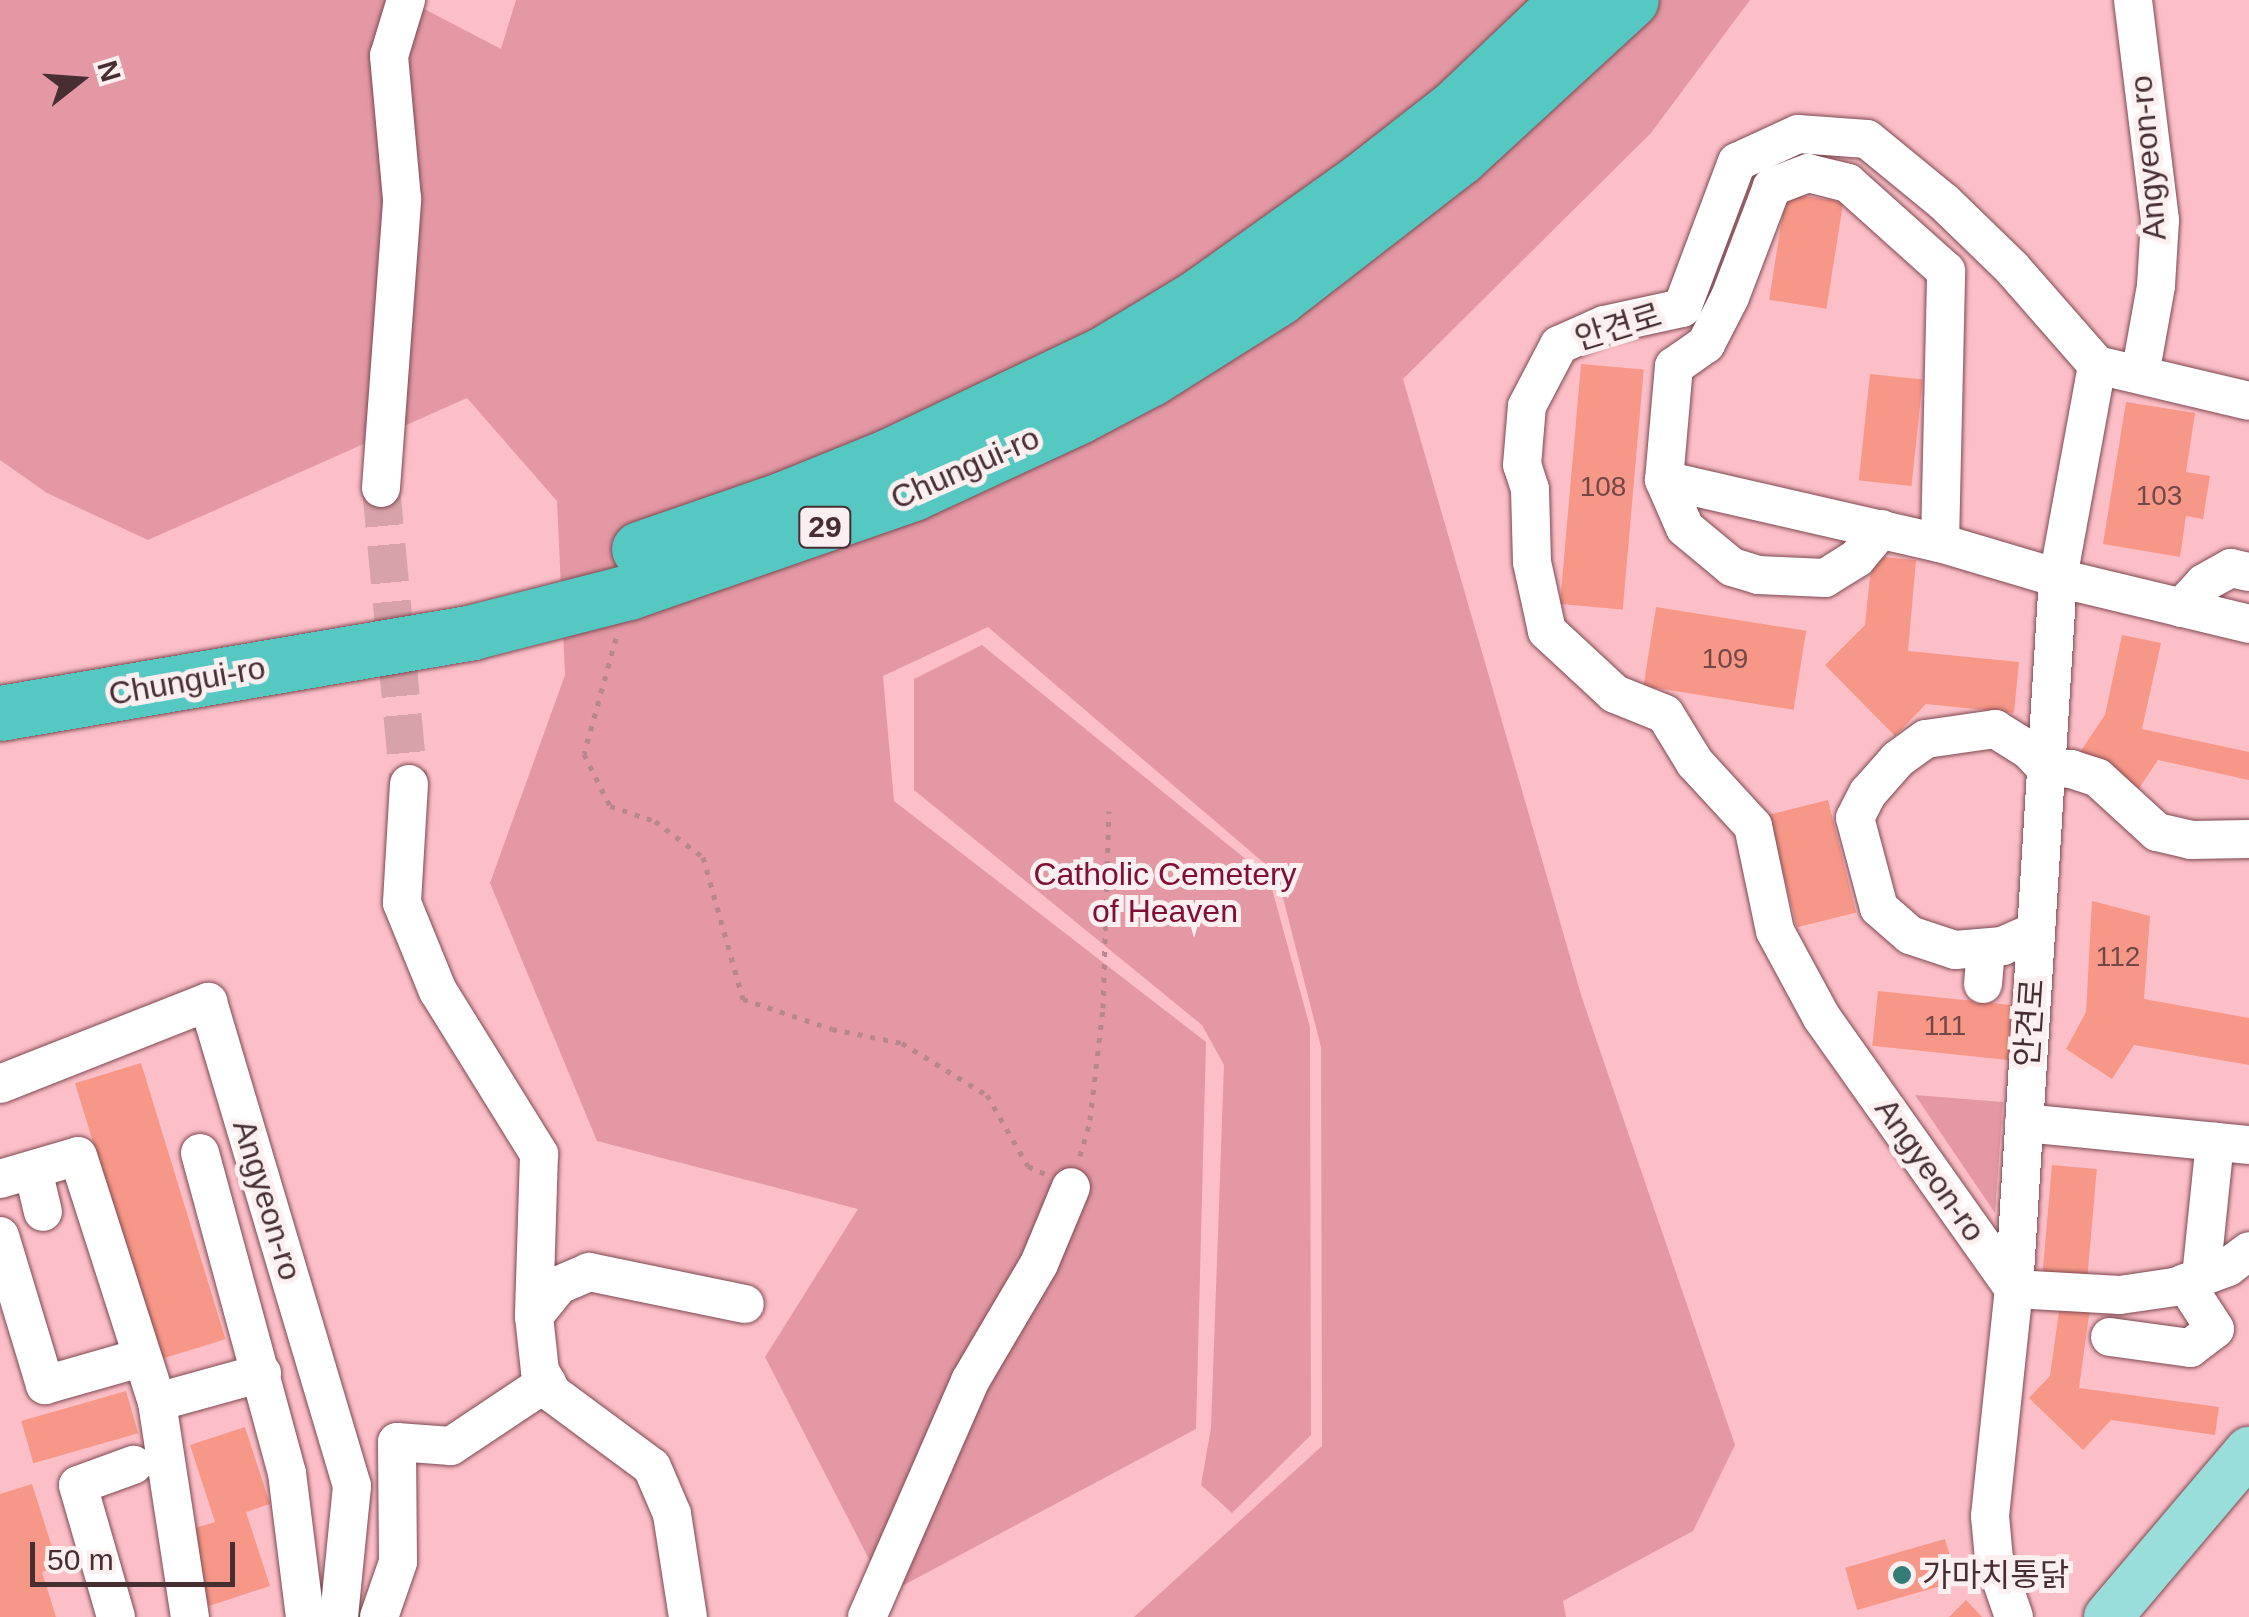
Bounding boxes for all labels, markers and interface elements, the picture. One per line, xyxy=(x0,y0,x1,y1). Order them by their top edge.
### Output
north arrow xyxy=(30,30,130,130)
text: N xyxy=(91,57,127,85)
street label: Angyeon-ro xyxy=(2122,74,2174,242)
street label: 안견로 xyxy=(1570,296,1666,358)
street label: Chungui-ro xyxy=(885,418,1045,518)
house number: 108 xyxy=(1580,470,1626,504)
house number: 103 xyxy=(2136,479,2182,513)
road number: 29 xyxy=(798,502,852,552)
house number: 109 xyxy=(1702,642,1748,676)
street label: Chungui-ro xyxy=(106,648,268,714)
park label: Catholic Cemetery of Heaven xyxy=(1033,856,1297,931)
house number: 112 xyxy=(2096,940,2140,974)
street label: 안견로 xyxy=(2008,978,2052,1068)
house number: 111 xyxy=(1924,1009,1966,1043)
street label: Angyeon-ro xyxy=(1867,1091,1993,1249)
street label: Angyeon-ro xyxy=(224,1115,310,1285)
scale bar xyxy=(35,1522,240,1584)
text: 50 m xyxy=(47,1543,114,1576)
place label: 가마치통닭 xyxy=(1922,1556,2069,1594)
marker: 가마치통닭 xyxy=(1891,1564,1913,1586)

